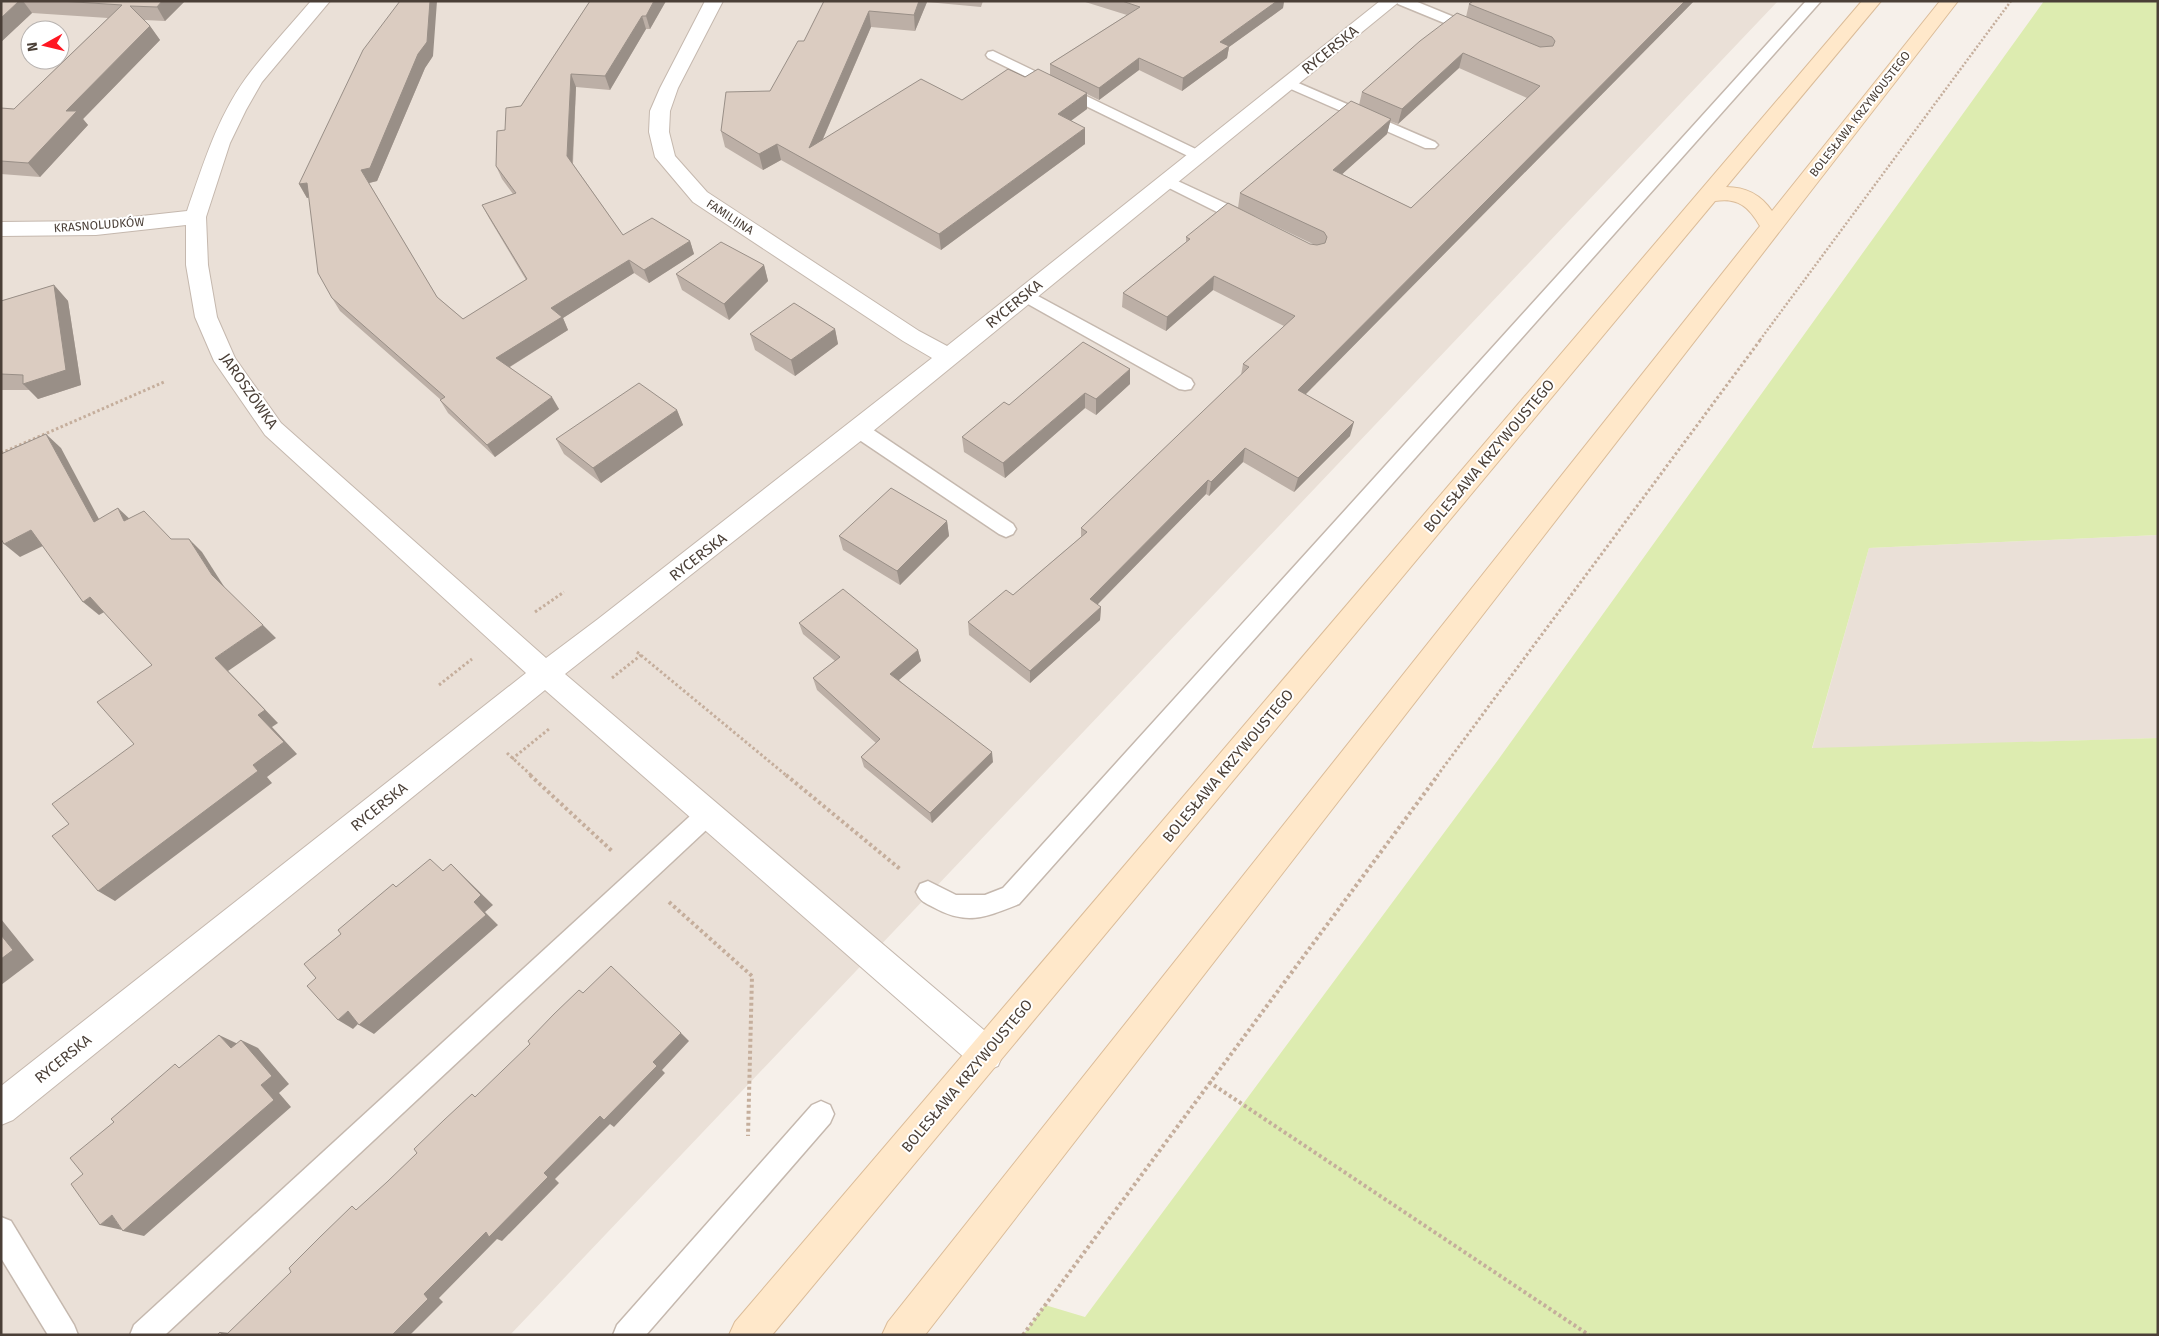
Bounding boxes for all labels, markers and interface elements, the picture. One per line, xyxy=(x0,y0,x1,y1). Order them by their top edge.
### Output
north arrow xyxy=(20,20,70,70)
street label: RYCERSKA xyxy=(1298,22,1362,78)
text: N xyxy=(24,41,42,53)
street label: BOLESŁAWA KRZYWOUSTEGO xyxy=(1807,49,1913,179)
street label: FAMILIJNA xyxy=(704,197,756,237)
street label: KRASNOLUDKÓW xyxy=(53,214,145,235)
street label: RYCERSKA xyxy=(982,276,1046,332)
street label: JAROSZÓWKA xyxy=(216,350,282,433)
street label: BOLESŁAWA KRZYWOUSTEGO xyxy=(1420,376,1558,536)
street label: RYCERSKA xyxy=(666,529,730,585)
street label: BOLESŁAWA KRZYWOUSTEGO xyxy=(1159,686,1297,846)
street label: RYCERSKA xyxy=(347,779,411,835)
street label: BOLESŁAWA KRZYWOUSTEGO xyxy=(898,996,1036,1156)
street label: RYCERSKA xyxy=(31,1031,95,1087)

